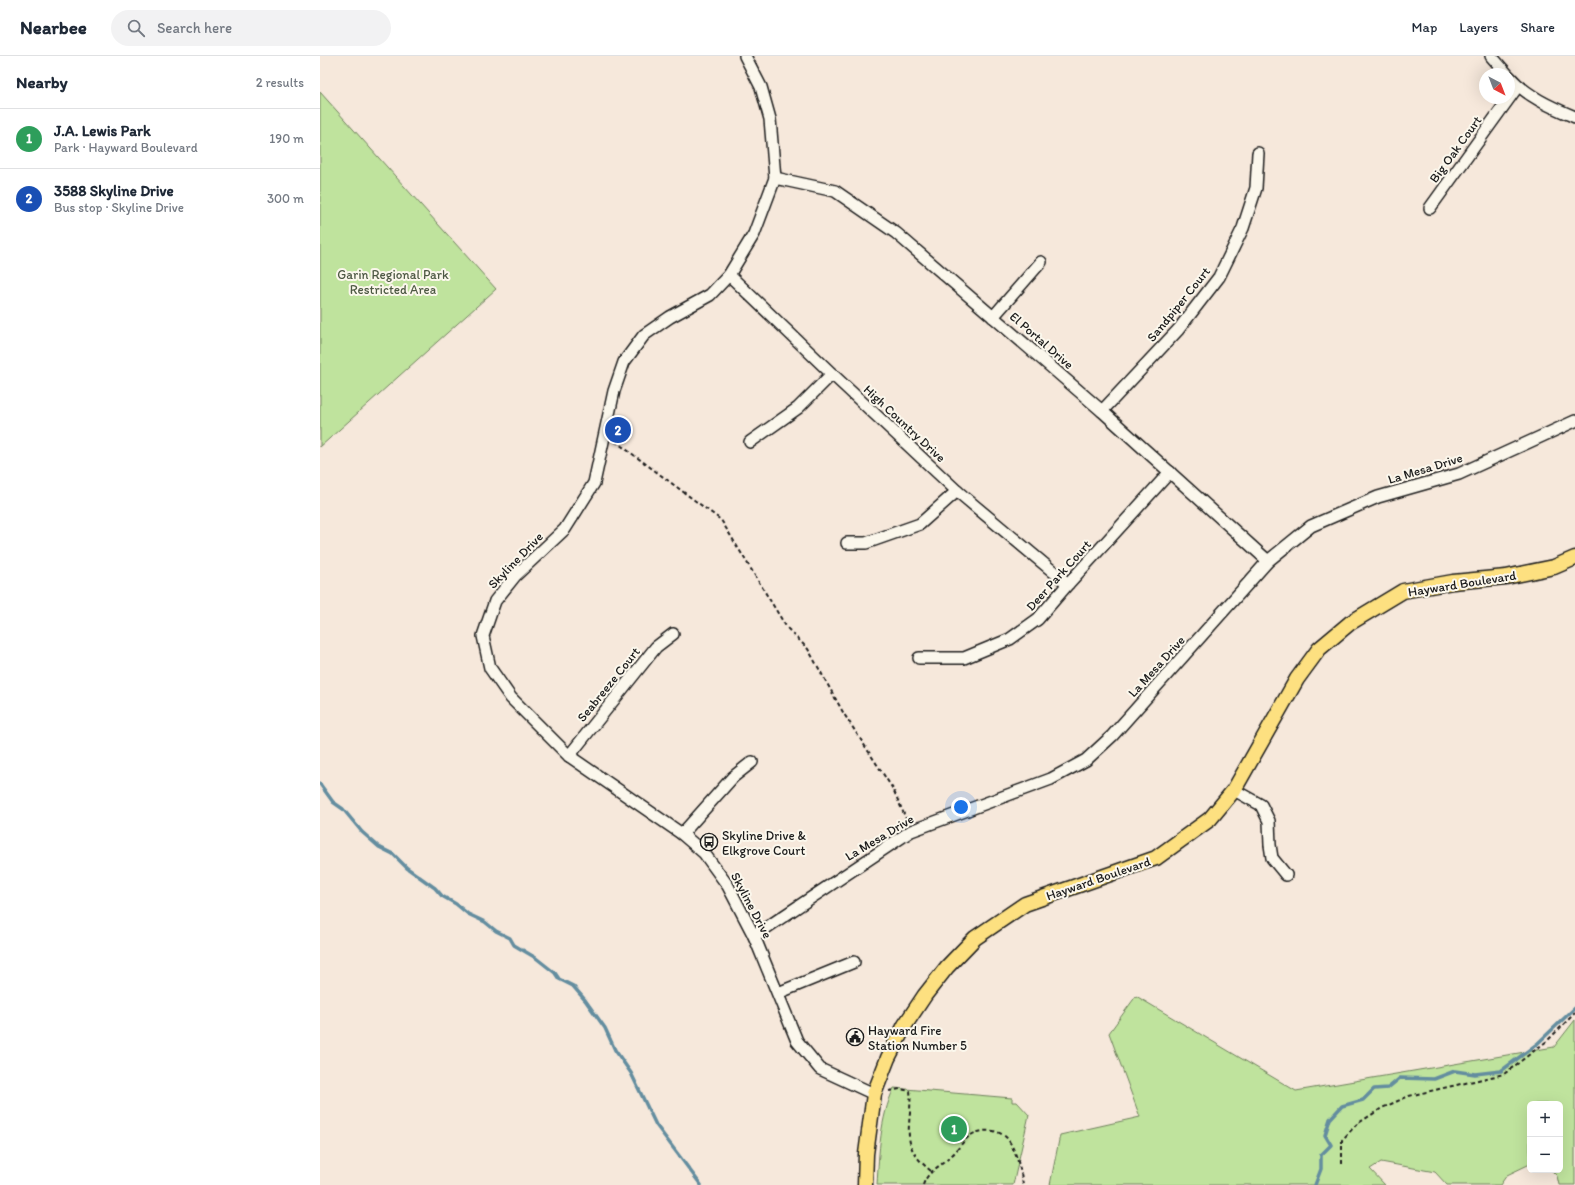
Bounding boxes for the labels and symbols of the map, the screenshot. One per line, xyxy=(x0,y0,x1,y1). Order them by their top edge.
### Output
north arrow xyxy=(1479,68,1515,104)
street label: Big Oak Court xyxy=(1426,113,1485,186)
street label: Sandpiper Court xyxy=(1144,264,1213,345)
park label: Garin Regional Park Restricted Area xyxy=(337,267,449,297)
street label: El Portal Drive xyxy=(1007,309,1077,372)
street label: High Country Drive xyxy=(861,382,949,465)
pin: 2 xyxy=(605,415,631,445)
street label: La Mesa Drive xyxy=(1386,450,1464,487)
street label: Skyline Drive xyxy=(485,529,546,592)
street label: Deer Park Court xyxy=(1023,537,1094,614)
street label: Hayward Boulevard xyxy=(1407,568,1517,599)
street label: La Mesa Drive xyxy=(1125,633,1188,700)
street label: Seabreeze Court xyxy=(574,644,643,725)
your location xyxy=(951,797,971,817)
street label: La Mesa Drive xyxy=(842,811,916,864)
place label: Skyline Drive & Elkgrove Court xyxy=(722,828,807,858)
bus stop icon: Skyline Drive & Elkgrove Court xyxy=(699,832,719,852)
street label: Hayward Boulevard xyxy=(1044,854,1152,903)
street label: Skyline Drive xyxy=(728,870,775,941)
place label: Hayward Fire Station Number 5 xyxy=(868,1023,967,1053)
public building icon: Hayward Fire Station Number 5 xyxy=(845,1027,865,1047)
pin: 1 xyxy=(941,1114,967,1144)

